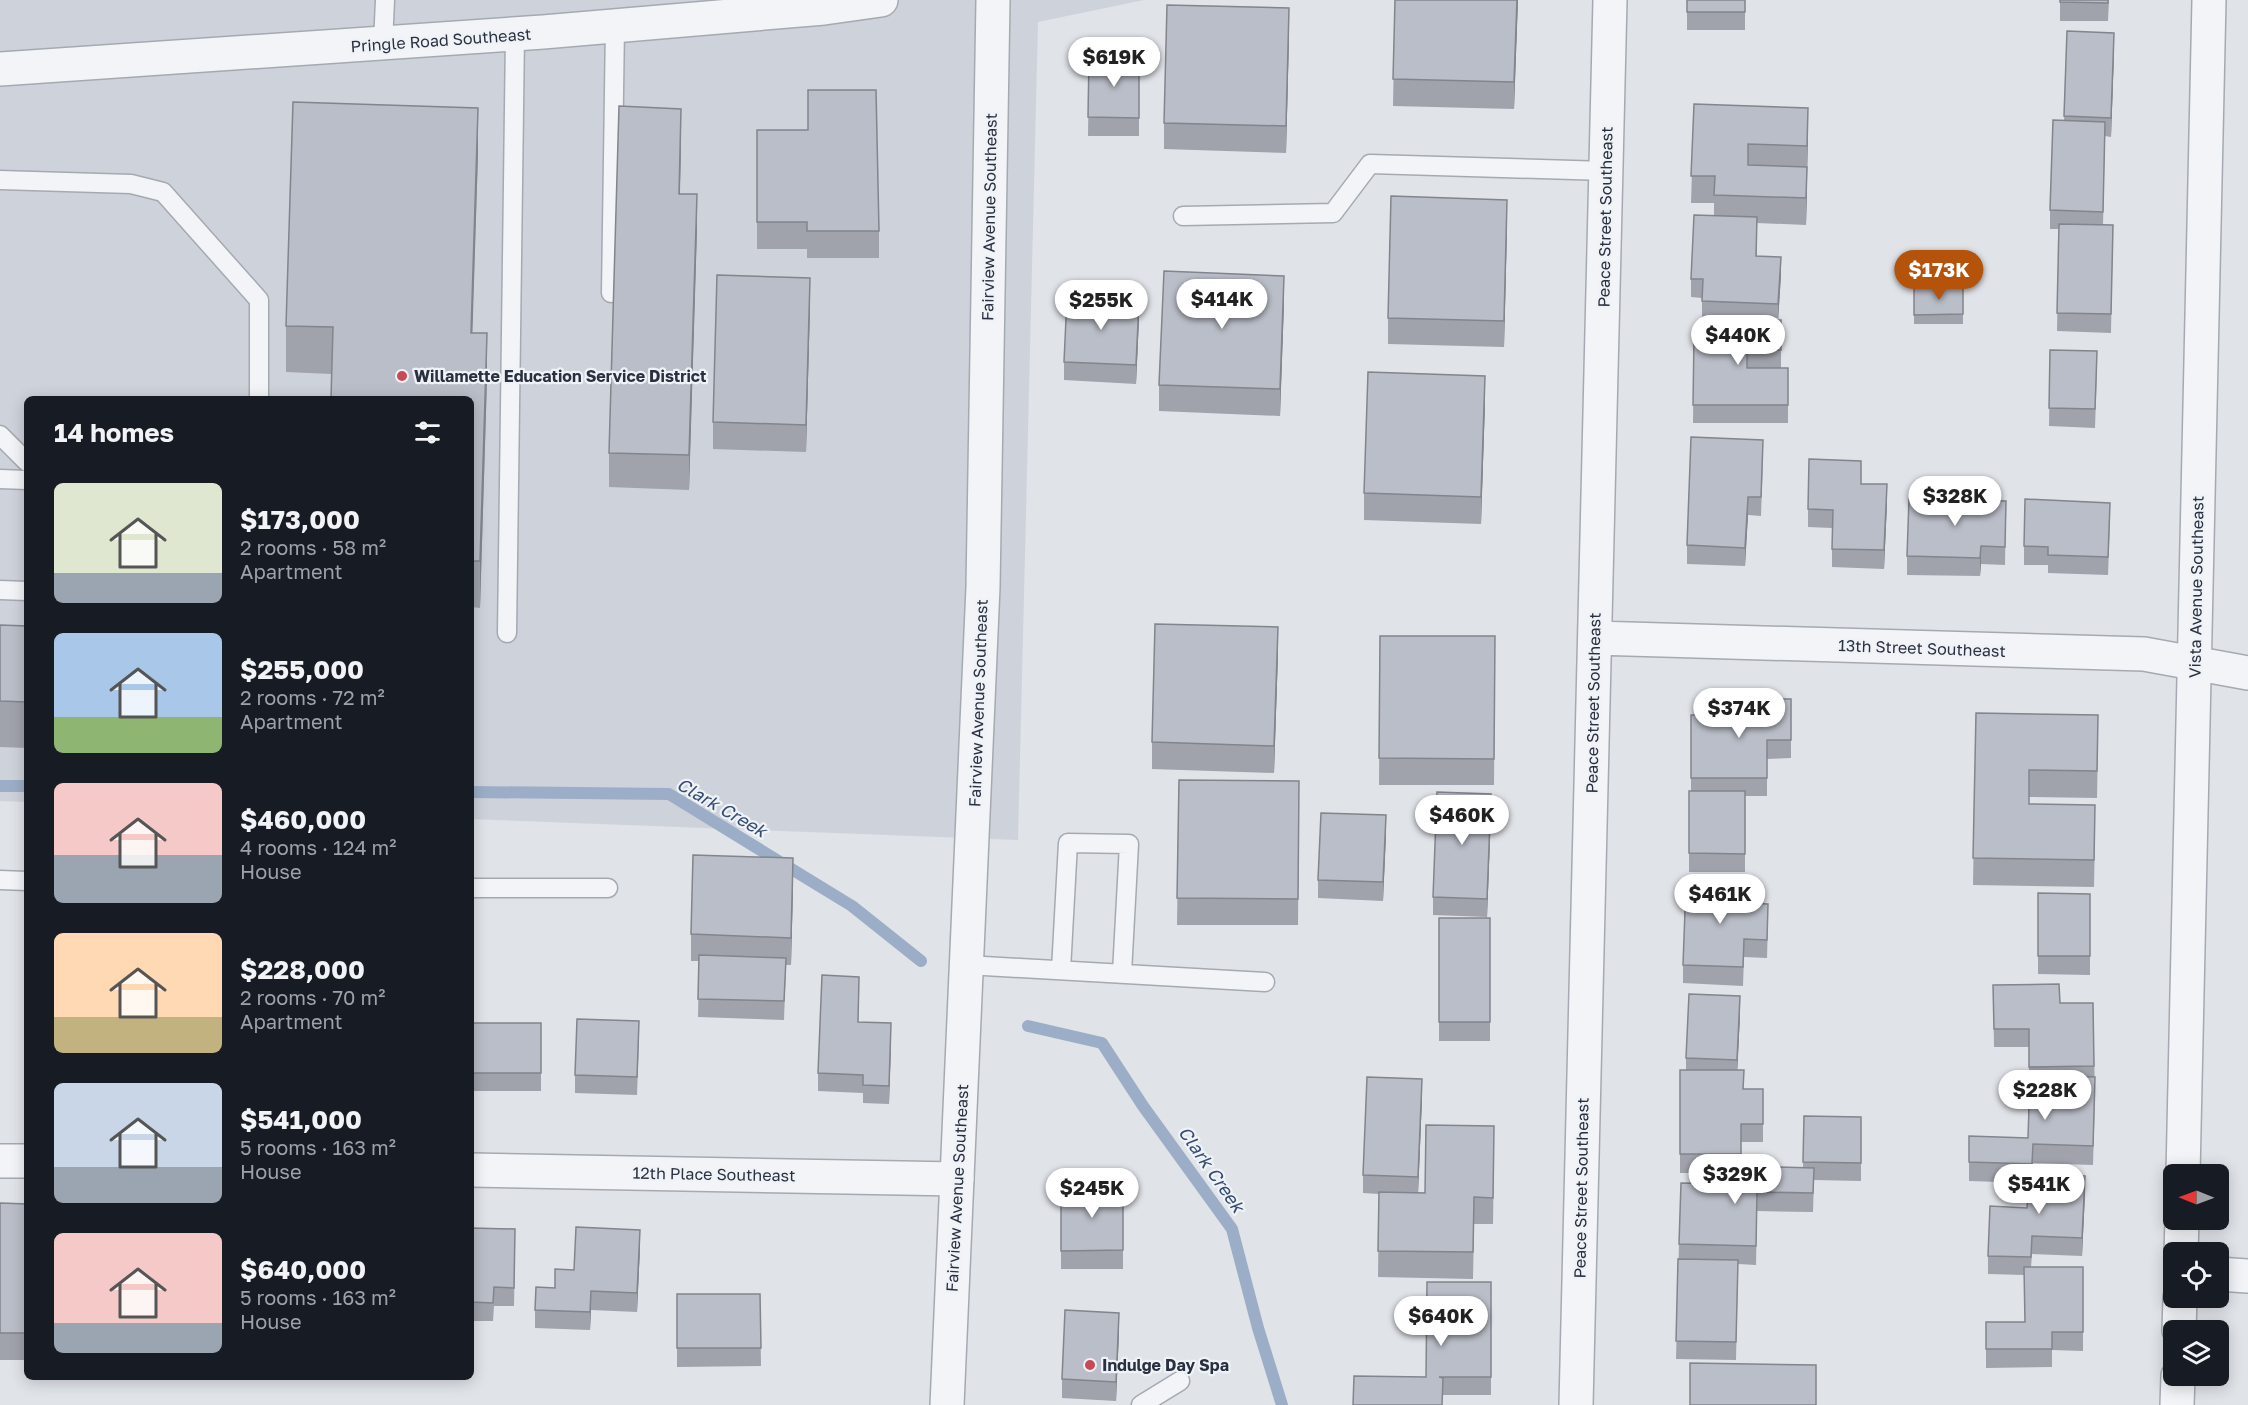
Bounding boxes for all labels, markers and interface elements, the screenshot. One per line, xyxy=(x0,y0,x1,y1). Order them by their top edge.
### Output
street label: Pringle Road Southeast xyxy=(350,24,532,56)
pin: $619K xyxy=(1072,37,1156,88)
text: $619K xyxy=(1082,44,1146,68)
street label: Fairview Avenue Southeast xyxy=(977,113,1001,321)
street label: Peace Street Southeast xyxy=(1593,126,1617,308)
pin: $173K xyxy=(1897,250,1981,301)
text: $173K xyxy=(1908,257,1970,281)
pin: $414K xyxy=(1180,279,1264,330)
pin: $255K xyxy=(1059,280,1143,331)
text: $414K xyxy=(1190,286,1254,310)
text: $255K xyxy=(1069,287,1133,311)
pin: $440K xyxy=(1696,315,1780,366)
text: $440K xyxy=(1705,322,1771,346)
place label: Willamette Education Service District xyxy=(414,366,706,386)
marker: Willamette Education Service District xyxy=(395,369,409,383)
icon: filters xyxy=(411,416,444,449)
text: 14 homes xyxy=(54,417,174,448)
pin: $328K xyxy=(1913,476,1997,527)
text: $328K xyxy=(1922,483,1988,507)
street label: Vista Avenue Southeast xyxy=(2184,496,2208,678)
text: $173,000 xyxy=(240,504,360,535)
icon: home xyxy=(102,507,174,579)
text: 2 rooms · 58 m² xyxy=(240,535,386,559)
text: Apartment xyxy=(240,559,343,583)
street label: Fairview Avenue Southeast xyxy=(964,599,992,807)
street label: Peace Street Southeast xyxy=(1581,612,1605,794)
street label: 13th Street Southeast xyxy=(1838,635,2006,661)
text: $255,000 xyxy=(240,654,364,685)
icon: home xyxy=(102,657,174,729)
text: 2 rooms · 72 m² xyxy=(240,685,385,709)
pin: $374K xyxy=(1697,688,1781,739)
text: $374K xyxy=(1707,695,1771,719)
text: Apartment xyxy=(240,709,343,733)
water label: Clark Creek xyxy=(673,772,772,842)
pin: $460K xyxy=(1420,795,1504,846)
text: $460K xyxy=(1429,802,1495,826)
text: $460,000 xyxy=(240,804,366,835)
icon: home xyxy=(102,807,174,879)
text: 4 rooms · 124 m² xyxy=(240,835,397,859)
text: House xyxy=(240,859,302,883)
pin: $461K xyxy=(1678,874,1762,925)
text: $461K xyxy=(1688,881,1752,905)
text: $228,000 xyxy=(240,954,365,985)
icon: home xyxy=(102,957,174,1029)
text: 2 rooms · 70 m² xyxy=(240,985,385,1009)
text: Apartment xyxy=(240,1009,343,1033)
pin: $228K xyxy=(2003,1070,2087,1121)
text: $228K xyxy=(2012,1077,2078,1101)
street label: Fairview Avenue Southeast xyxy=(942,1084,972,1292)
street label: Peace Street Southeast xyxy=(1569,1097,1593,1279)
text: $541,000 xyxy=(240,1104,362,1135)
icon: home xyxy=(102,1107,174,1179)
water label: Clark Creek xyxy=(1174,1122,1251,1218)
text: 5 rooms · 163 m² xyxy=(240,1135,396,1159)
pin: $329K xyxy=(1693,1154,1777,1205)
text: House xyxy=(240,1159,302,1183)
text: $329K xyxy=(1703,1161,1768,1185)
street label: 12th Place Southeast xyxy=(632,1163,796,1185)
pin: $541K xyxy=(1997,1164,2081,1215)
north arrow xyxy=(2163,1164,2229,1230)
map controls xyxy=(2163,1164,2229,1386)
pin: $245K xyxy=(1050,1168,1134,1219)
text: $541K xyxy=(2008,1171,2070,1195)
text: $245K xyxy=(1060,1175,1124,1199)
button: locate xyxy=(2163,1242,2229,1308)
text: $640,000 xyxy=(240,1254,366,1285)
icon: home xyxy=(102,1257,174,1329)
text: 5 rooms · 163 m² xyxy=(240,1285,396,1309)
pin: $640K xyxy=(1399,1296,1483,1347)
text: $640K xyxy=(1408,1303,1474,1327)
text: House xyxy=(240,1309,302,1333)
button: layers xyxy=(2163,1320,2229,1386)
place label: Indulge Day Spa xyxy=(1102,1355,1229,1375)
marker: Indulge Day Spa xyxy=(1083,1358,1097,1372)

